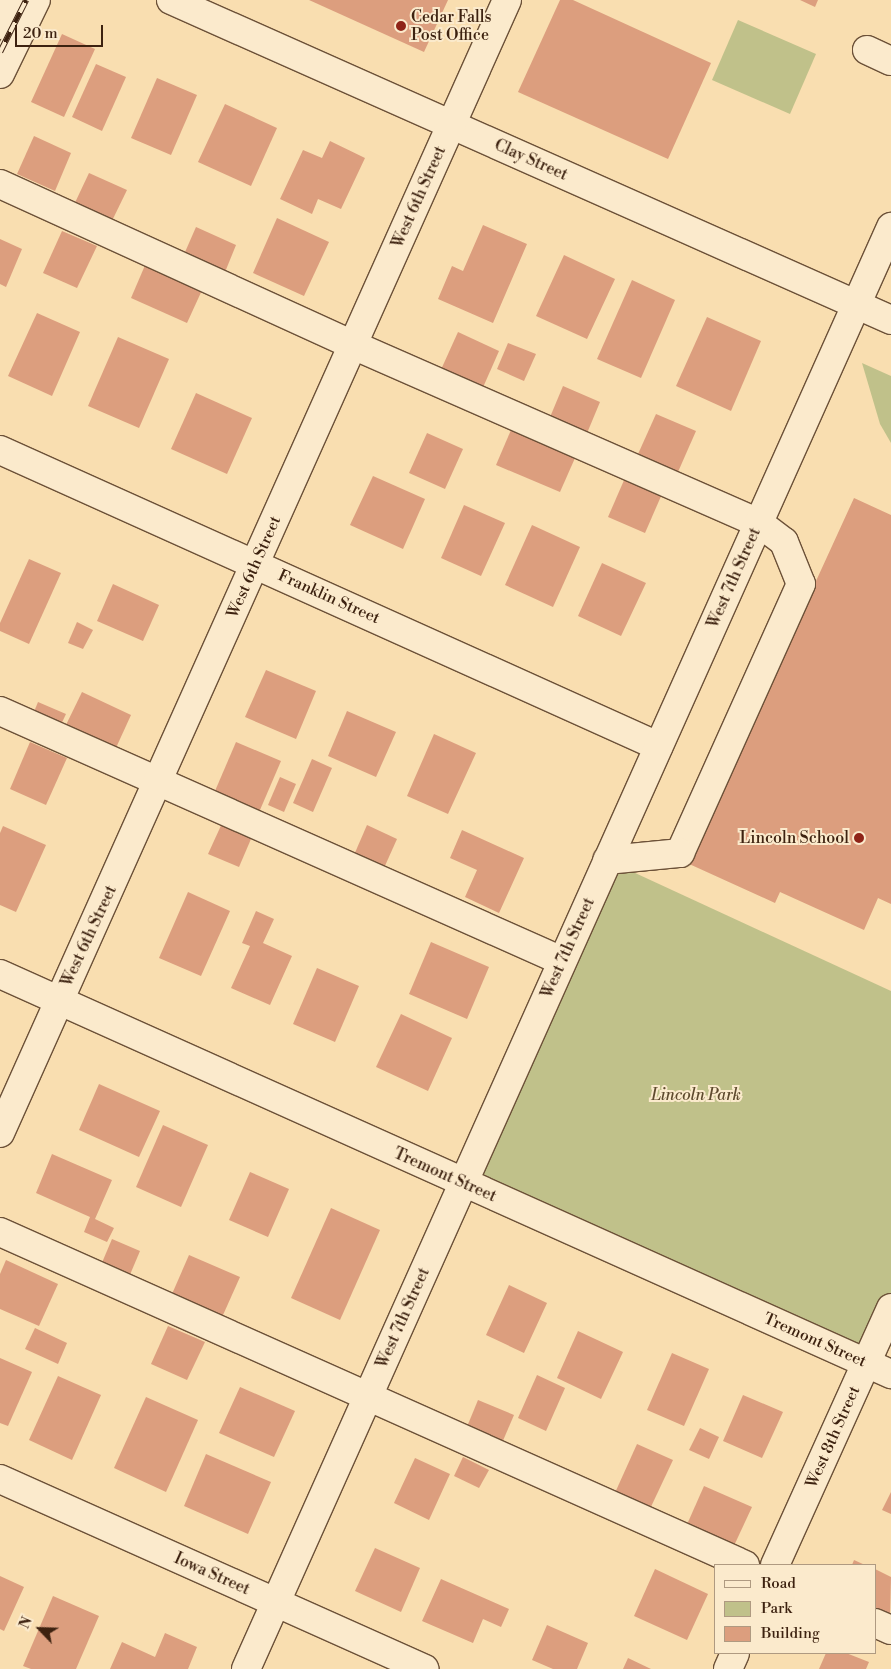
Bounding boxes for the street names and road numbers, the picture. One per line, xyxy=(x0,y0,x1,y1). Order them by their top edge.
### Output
street label: Clay Street xyxy=(491,135,571,185)
street label: West 6th Street xyxy=(388,143,450,251)
street label: West 6th Street xyxy=(223,513,285,621)
street label: West 7th Street xyxy=(703,525,765,631)
street label: Franklin Street xyxy=(275,566,383,628)
street label: West 6th Street xyxy=(57,882,121,990)
street label: West 7th Street xyxy=(537,895,599,1001)
street label: Tremont Street xyxy=(391,1144,499,1206)
street label: West 7th Street xyxy=(372,1265,434,1371)
street label: Tremont Street xyxy=(761,1309,869,1371)
street label: West 8th Street xyxy=(802,1383,864,1491)
street label: Iowa Street xyxy=(171,1549,253,1599)

